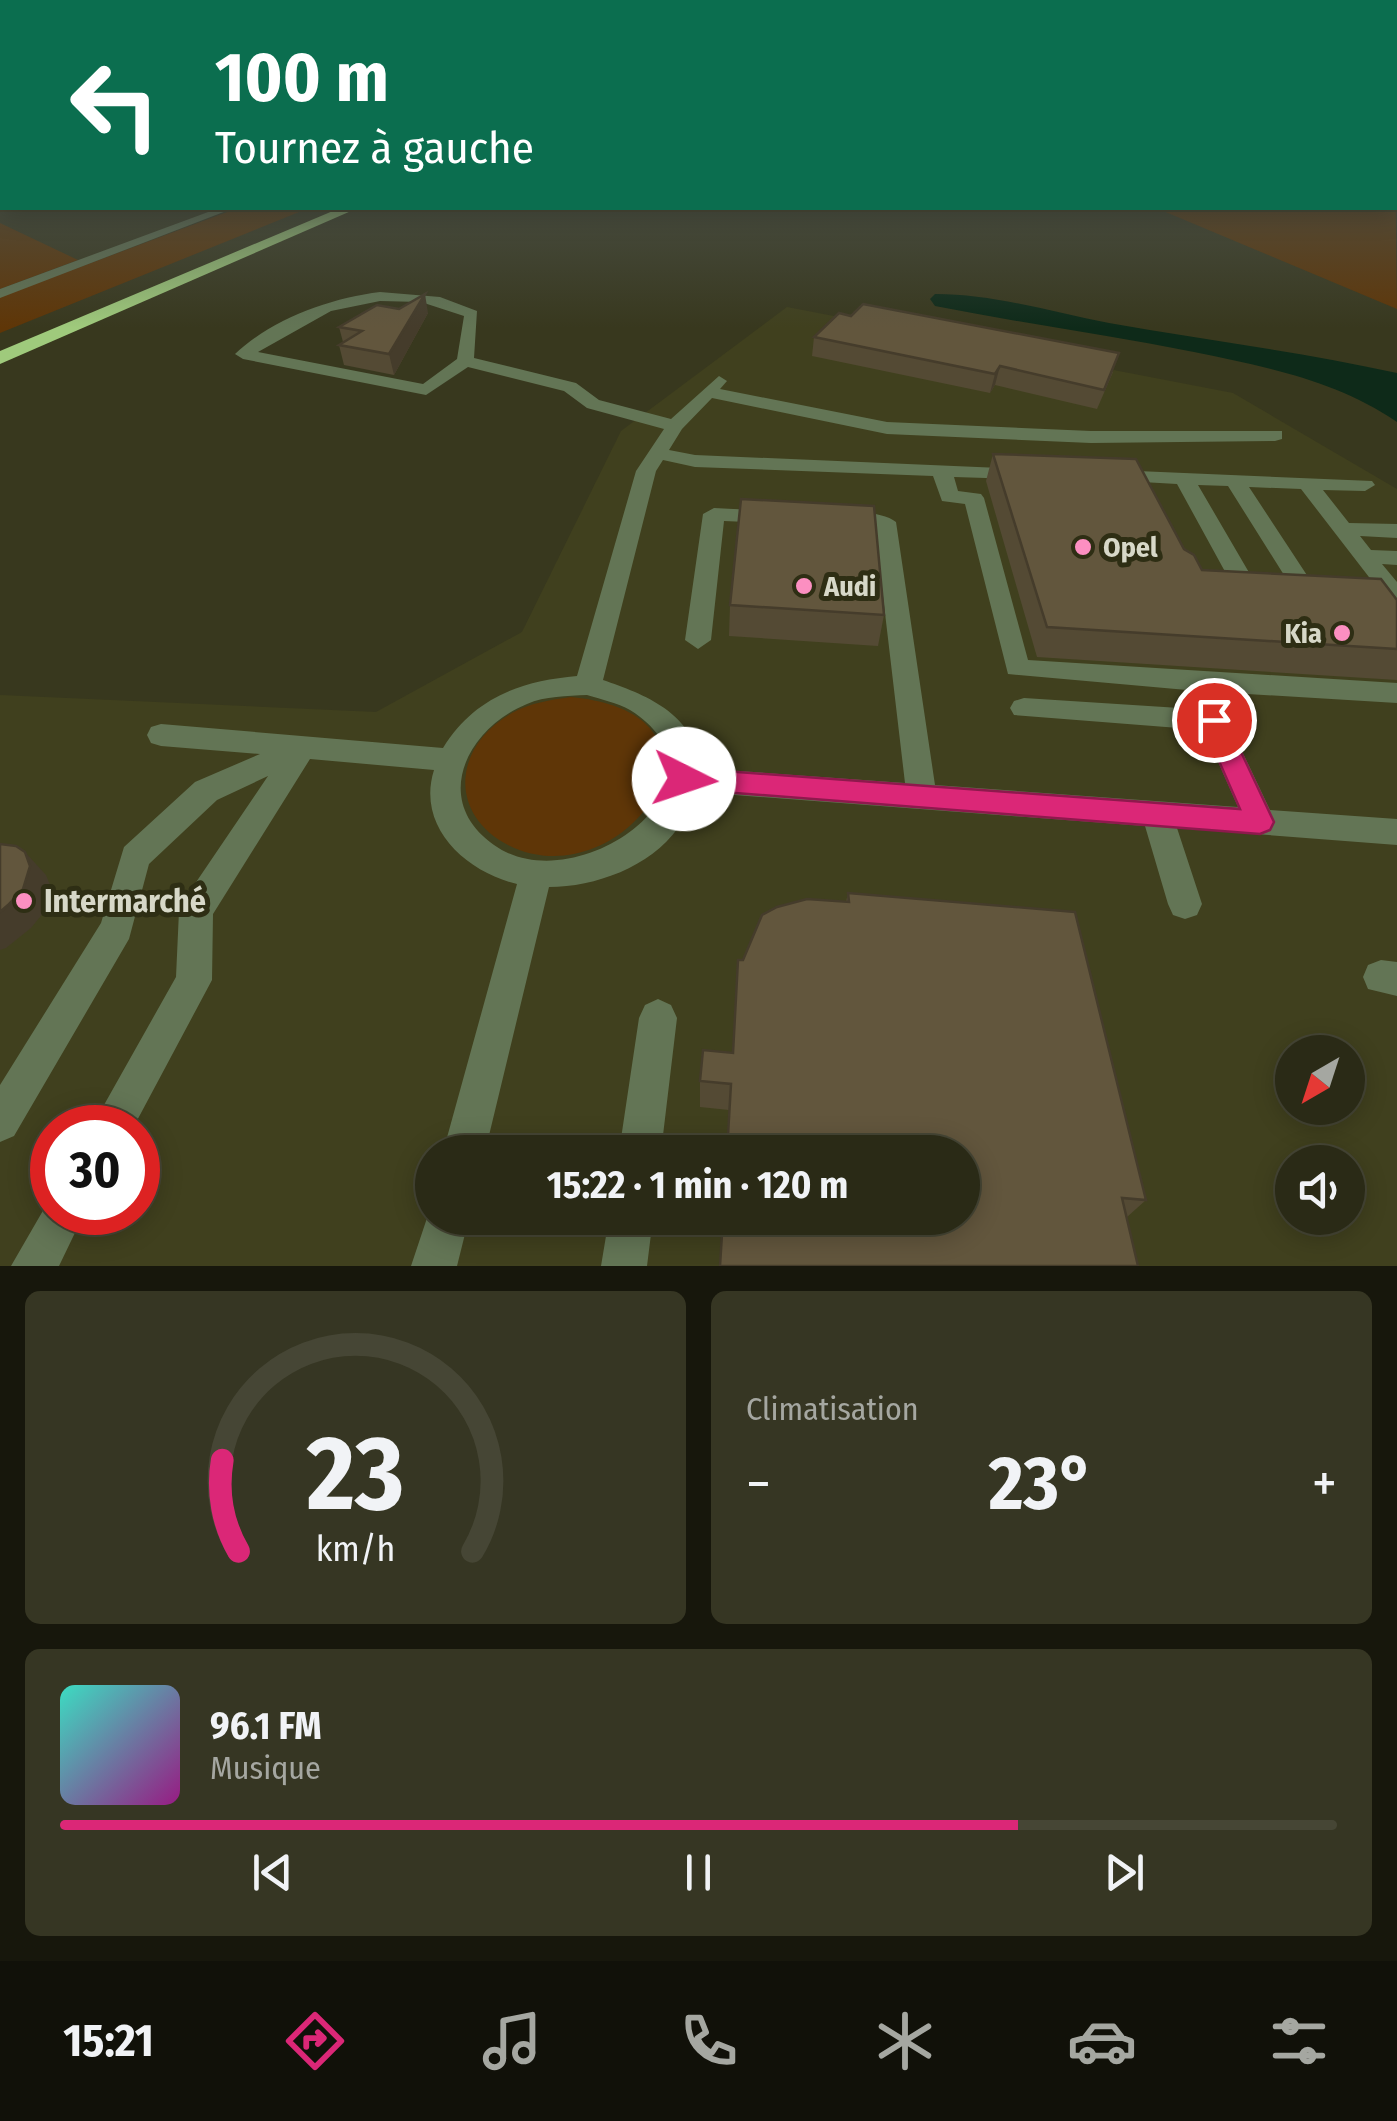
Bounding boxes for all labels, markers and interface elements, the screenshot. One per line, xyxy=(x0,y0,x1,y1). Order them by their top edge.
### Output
text: 100 m xyxy=(215,36,389,120)
icon: left xyxy=(50,40,180,170)
text: Tournez à gauche xyxy=(215,121,534,175)
place label: Opel xyxy=(1103,531,1158,564)
marker: Opel xyxy=(1072,536,1094,558)
place label: Audi xyxy=(823,570,876,603)
marker: Audi xyxy=(793,575,815,597)
place label: Kia xyxy=(1285,617,1322,650)
marker: Kia xyxy=(1331,622,1353,644)
pin xyxy=(1172,678,1257,763)
icon: arrive xyxy=(1187,693,1242,748)
position arrow xyxy=(632,727,736,831)
place label: Intermarché xyxy=(44,882,206,920)
marker: Intermarché xyxy=(13,890,35,912)
north arrow xyxy=(1275,1035,1365,1125)
map controls xyxy=(1275,1035,1365,1235)
speed limit sign: 30 xyxy=(30,1105,160,1235)
button: sound xyxy=(1275,1145,1365,1235)
text: 15:22 · 1 min · 120 m xyxy=(547,1162,848,1208)
text: Climatisation xyxy=(746,1390,919,1428)
text: 23 xyxy=(306,1412,404,1537)
text: 23° xyxy=(989,1439,1094,1529)
text: − xyxy=(746,1451,771,1517)
text: + xyxy=(1312,1451,1337,1517)
text: km/h xyxy=(316,1528,395,1570)
text: 96.1 FM xyxy=(210,1703,322,1749)
text: Musique xyxy=(210,1749,321,1787)
icon: previous xyxy=(245,1845,300,1900)
icon: pause xyxy=(671,1845,726,1900)
icon: next xyxy=(1097,1845,1152,1900)
icon: directions xyxy=(280,2006,350,2076)
icon: music xyxy=(477,2006,547,2076)
icon: phone xyxy=(674,2006,744,2076)
icon: climate xyxy=(870,2006,940,2076)
icon: car xyxy=(1067,2006,1137,2076)
icon: filters xyxy=(1264,2006,1334,2076)
text: 15:21 xyxy=(63,2014,154,2068)

